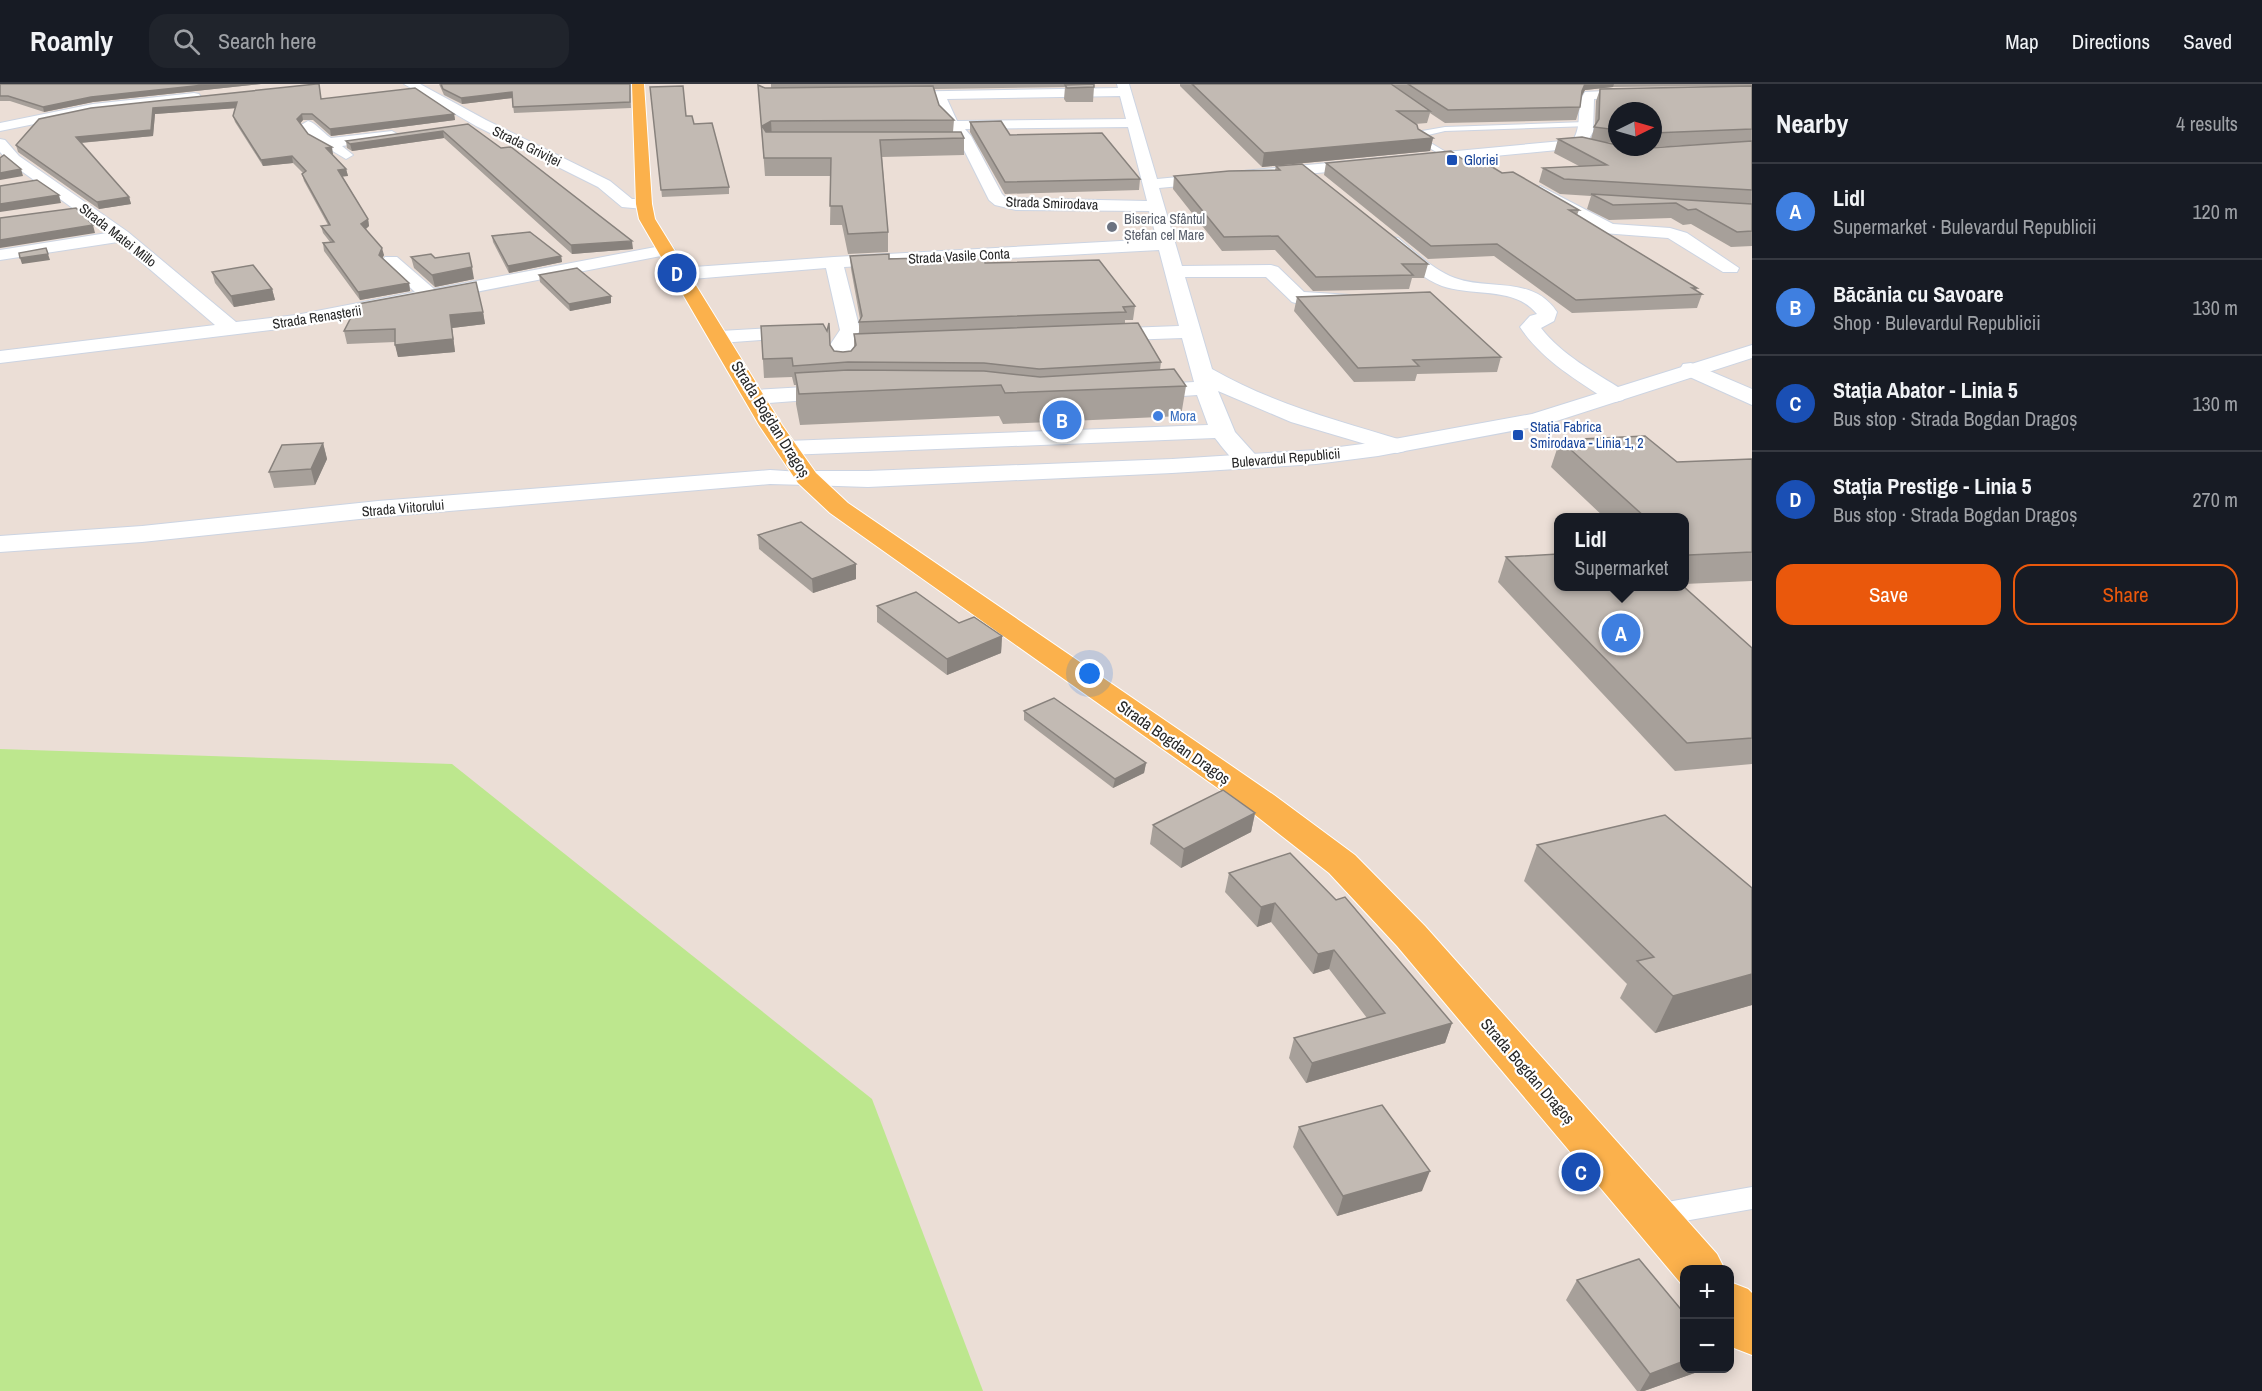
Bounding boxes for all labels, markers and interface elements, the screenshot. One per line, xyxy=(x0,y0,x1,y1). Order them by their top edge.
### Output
search box xyxy=(149,14,569,68)
text: Roamly xyxy=(30,22,113,60)
icon: search xyxy=(170,25,203,58)
text: Search here xyxy=(218,26,316,56)
text: Map xyxy=(2005,27,2039,56)
text: Directions xyxy=(2072,27,2150,56)
text: Saved xyxy=(2183,27,2232,56)
north arrow xyxy=(1608,102,1662,156)
text: Nearby xyxy=(1776,106,1848,141)
text: 4 results xyxy=(2176,110,2238,137)
street label: Strada Griviței xyxy=(489,122,565,170)
place label: Gloriei xyxy=(1464,151,1498,169)
marker: Gloriei xyxy=(1445,153,1459,167)
text: Lidl xyxy=(1833,183,1865,213)
street label: Strada Smirodava xyxy=(1005,192,1099,214)
text: A xyxy=(1790,198,1801,225)
text: 120 m xyxy=(2192,198,2238,225)
street label: Strada Matei Millo xyxy=(76,199,160,271)
place label: Biserica Sfântul Ștefan cel Mare xyxy=(1124,210,1205,244)
text: Supermarket · Bulevardul Republicii xyxy=(1833,213,2096,240)
marker: Biserica Sfântul Ștefan cel Mare xyxy=(1105,220,1119,234)
street label: Strada Vasile Conta xyxy=(908,244,1011,268)
pin: D xyxy=(658,250,696,296)
text: Băcănia cu Savoare xyxy=(1833,279,2003,309)
text: B xyxy=(1790,294,1801,321)
text: 130 m xyxy=(2192,294,2238,321)
street label: Strada Renașterii xyxy=(271,301,363,333)
text: Shop · Bulevardul Republicii xyxy=(1833,309,2041,336)
street label: Strada Bogdan Dragoș xyxy=(726,357,816,481)
text: Stația Abator - Linia 5 xyxy=(1833,375,2018,405)
text: C xyxy=(1790,390,1801,417)
text: 130 m xyxy=(2192,390,2238,417)
pin: B xyxy=(1042,398,1082,442)
text: Bus stop · Strada Bogdan Dragoș xyxy=(1833,405,2077,432)
place label: Mora xyxy=(1170,407,1197,425)
marker: Mora xyxy=(1151,409,1165,423)
place label: Stația Fabrica Smirodava - Linia 1, 2 xyxy=(1530,418,1644,452)
marker: Stația Fabrica Smirodava - Linia 1, 2 xyxy=(1511,428,1525,442)
street label: Bulevardul Republicii xyxy=(1231,444,1341,472)
text: Stația Prestige - Linia 5 xyxy=(1833,471,2032,501)
text: D xyxy=(1790,486,1801,513)
text: 270 m xyxy=(2192,486,2238,513)
street label: Strada Viitorului xyxy=(361,495,445,521)
text: Bus stop · Strada Bogdan Dragoș xyxy=(1833,501,2077,528)
popup xyxy=(1554,513,1689,591)
text: Lidl xyxy=(1575,524,1607,554)
text: Supermarket xyxy=(1575,554,1668,581)
button: Save xyxy=(1776,564,2001,625)
button: Share xyxy=(2013,564,2238,625)
pin: A xyxy=(1602,610,1640,656)
your location xyxy=(1075,659,1104,688)
street label: Strada Bogdan Dragoș xyxy=(1113,695,1235,789)
street label: Strada Bogdan Dragoș xyxy=(1476,1013,1580,1129)
pin: C xyxy=(1562,1150,1600,1194)
map controls xyxy=(1680,1265,1734,1373)
button: + xyxy=(1680,1265,1734,1319)
button: − xyxy=(1680,1319,1734,1373)

